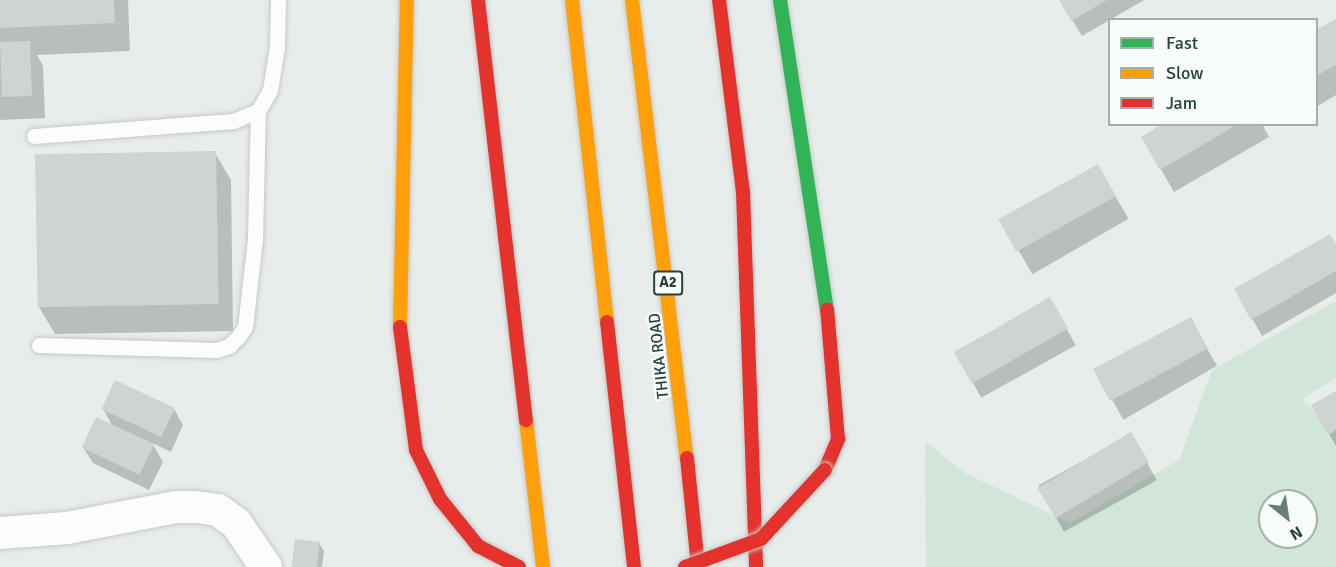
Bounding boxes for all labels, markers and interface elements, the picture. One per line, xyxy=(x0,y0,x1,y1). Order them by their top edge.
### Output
legend xyxy=(1108,18,1318,126)
text: Fast xyxy=(1166,32,1198,54)
text: Slow xyxy=(1166,62,1203,84)
text: Jam xyxy=(1166,92,1197,114)
road number: A2 xyxy=(653,271,683,295)
street label: THIKA ROAD xyxy=(645,312,673,400)
north arrow xyxy=(1258,489,1318,549)
text: N xyxy=(1286,521,1306,544)

